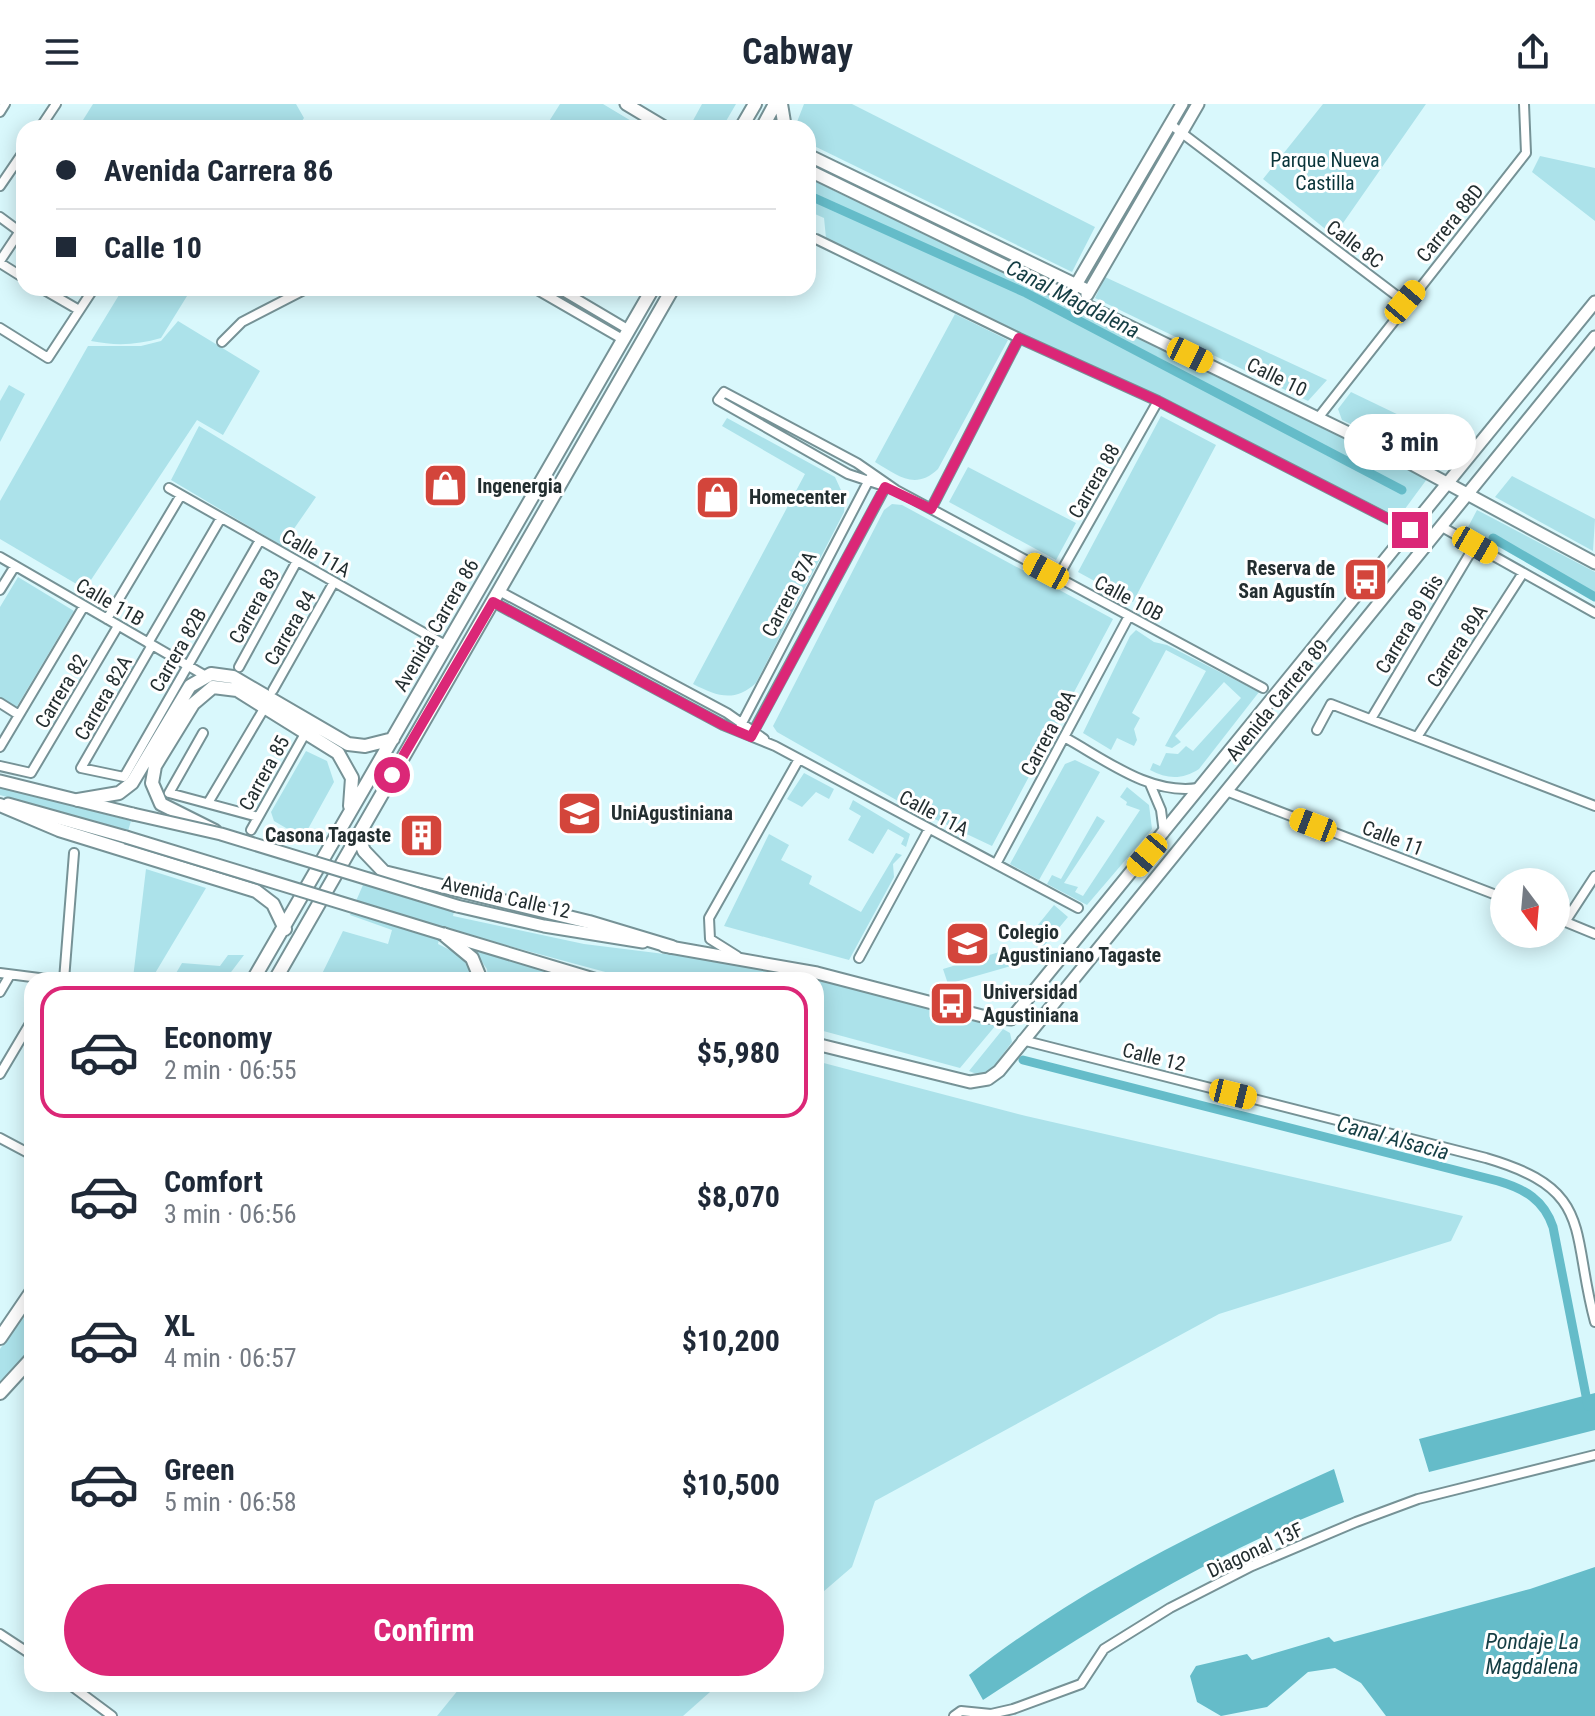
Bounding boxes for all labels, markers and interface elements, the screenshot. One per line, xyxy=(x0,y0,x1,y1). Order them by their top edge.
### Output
icon: menu xyxy=(40,30,84,74)
icon: share xyxy=(1511,30,1555,74)
text: Cabway xyxy=(742,31,853,73)
park label: Parque Nueva Castilla xyxy=(1270,148,1380,195)
text: Avenida Carrera 86 xyxy=(104,153,333,188)
street label: Carrera 88D xyxy=(1411,179,1489,267)
street label: Calle 8C xyxy=(1322,215,1388,273)
text: Calle 10 xyxy=(104,230,202,265)
water label: Canal Magdalena xyxy=(1002,255,1144,343)
car xyxy=(1380,276,1430,328)
car xyxy=(1163,334,1217,376)
street label: Calle 10 xyxy=(1243,352,1311,402)
callout: 3 min xyxy=(1344,414,1476,470)
text: 3 min xyxy=(1381,427,1439,457)
street label: Carrera 88 xyxy=(1063,440,1125,522)
shop icon: Ingenergia xyxy=(422,462,470,510)
shop icon: Homecenter xyxy=(694,473,742,521)
place label: Ingenergia xyxy=(477,474,562,498)
place label: Homecenter xyxy=(749,485,847,509)
route end xyxy=(1392,512,1428,548)
car xyxy=(1448,523,1502,567)
street label: Calle 11A xyxy=(277,524,355,582)
street label: Carrera 87A xyxy=(756,547,822,641)
car xyxy=(1019,549,1073,593)
street label: Avenida Carrera 86 xyxy=(388,554,484,696)
place label: Reserva de San Agustín xyxy=(1238,556,1335,603)
bus stop icon: Reserva de San Agustín xyxy=(1342,556,1390,604)
street label: Carrera 83 xyxy=(224,564,284,648)
street label: Calle 10B xyxy=(1090,570,1168,626)
street label: Carrera 89 Bis xyxy=(1370,570,1448,678)
street label: Calle 11B xyxy=(72,573,148,631)
street label: Carrera 84 xyxy=(259,586,321,669)
street label: Carrera 89A xyxy=(1421,600,1493,692)
street label: Carrera 82B xyxy=(144,604,212,696)
street label: Avenida Carrera 89 xyxy=(1221,634,1333,766)
street label: Carrera 82 xyxy=(30,650,92,732)
street label: Carrera 82A xyxy=(69,651,137,744)
street label: Carrera 88A xyxy=(1015,686,1081,780)
street label: Carrera 85 xyxy=(234,731,294,815)
route start xyxy=(374,757,410,793)
street label: Calle 11A xyxy=(895,785,973,841)
school or university icon: UniAgustiniana xyxy=(556,789,604,837)
place label: UniAgustiniana xyxy=(611,801,733,825)
car xyxy=(1286,805,1340,845)
building icon: Casona Tagaste xyxy=(398,811,446,859)
street label: Calle 11 xyxy=(1359,815,1427,861)
place label: Casona Tagaste xyxy=(265,823,391,847)
car xyxy=(1122,829,1172,881)
north arrow xyxy=(1490,868,1570,948)
map controls xyxy=(1490,868,1570,948)
street label: Avenida Calle 12 xyxy=(439,871,573,923)
school or university icon: Colegio Agustiniano Tagaste xyxy=(943,919,991,967)
place label: Colegio Agustiniano Tagaste xyxy=(998,920,1161,967)
bus stop icon: Universidad Agustiniana xyxy=(928,980,976,1028)
place label: Universidad Agustiniana xyxy=(983,980,1079,1027)
icon: car xyxy=(68,1016,140,1088)
text: Economy xyxy=(164,1020,272,1055)
text: $5,980 xyxy=(697,1035,780,1070)
street label: Calle 12 xyxy=(1120,1038,1188,1076)
text: 2 min · 06:55 xyxy=(164,1055,297,1085)
car xyxy=(1207,1077,1259,1111)
water label: Canal Alsacia xyxy=(1334,1111,1452,1165)
icon: car xyxy=(68,1160,140,1232)
text: Comfort xyxy=(164,1164,263,1199)
text: $8,070 xyxy=(697,1179,780,1214)
text: 3 min · 06:56 xyxy=(164,1199,297,1229)
icon: car xyxy=(68,1304,140,1376)
text: XL xyxy=(164,1308,195,1343)
text: $10,200 xyxy=(682,1323,780,1358)
text: 4 min · 06:57 xyxy=(164,1343,297,1373)
icon: car xyxy=(68,1448,140,1520)
text: Green xyxy=(164,1452,235,1487)
text: $10,500 xyxy=(682,1467,780,1502)
text: 5 min · 06:58 xyxy=(164,1487,297,1517)
street label: Diagonal 13F xyxy=(1203,1517,1307,1583)
button: Confirm xyxy=(64,1584,784,1676)
water label: Pondaje La Magdalena xyxy=(1485,1629,1579,1679)

